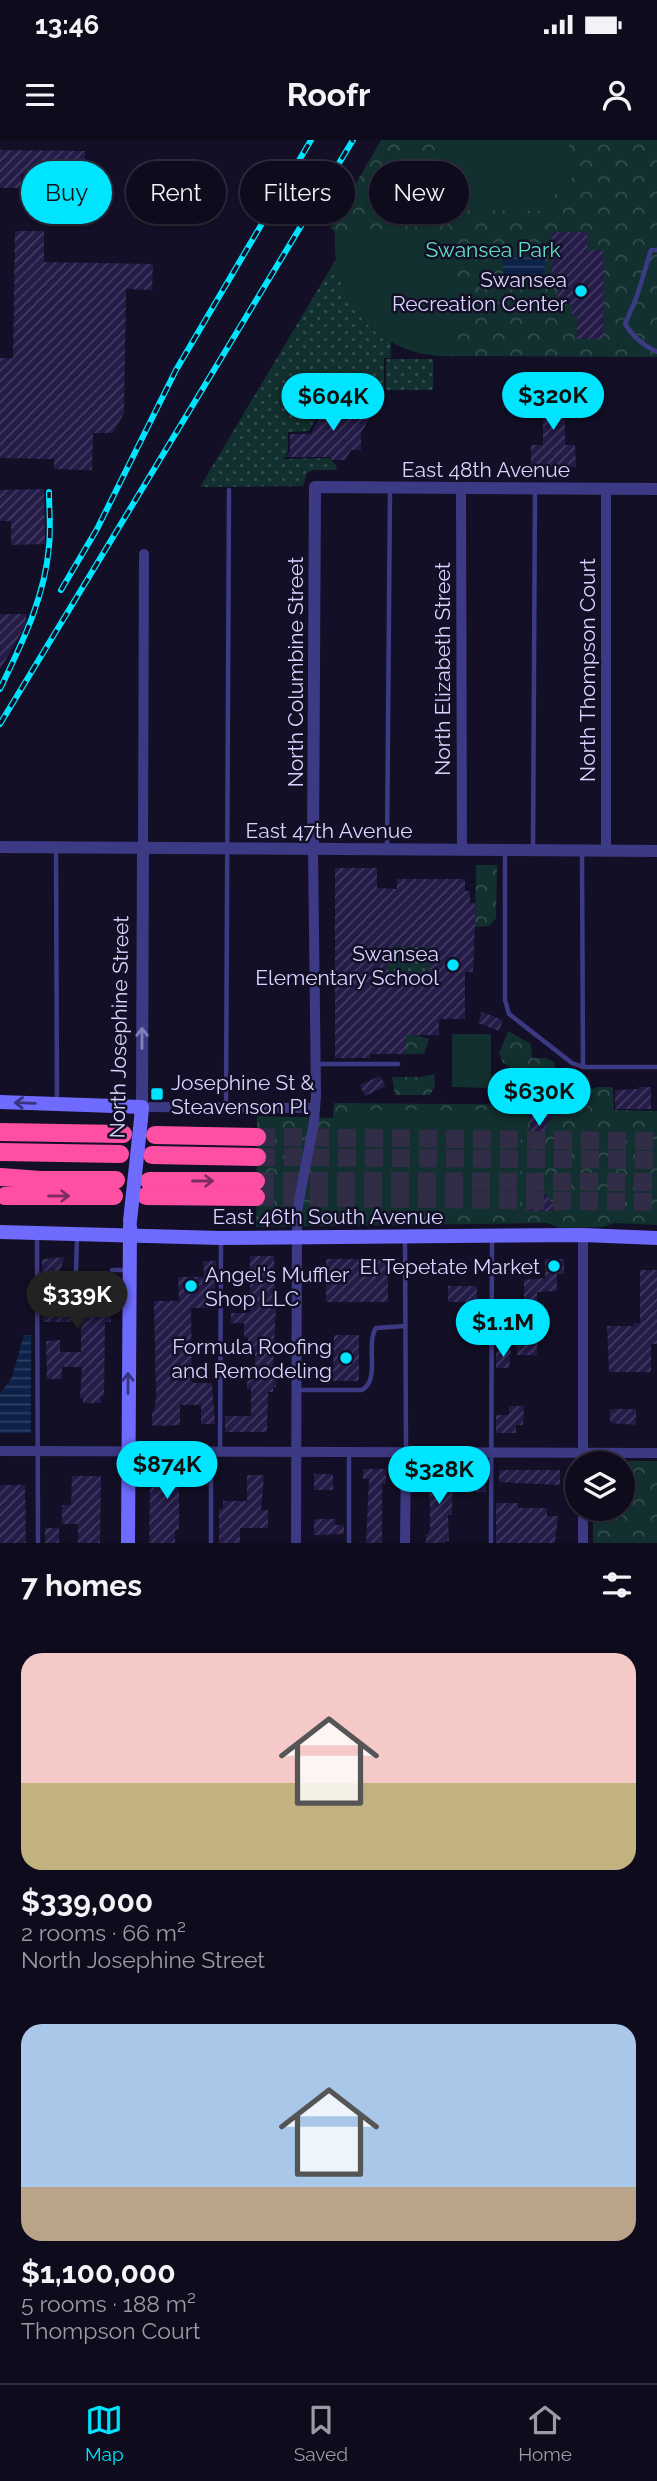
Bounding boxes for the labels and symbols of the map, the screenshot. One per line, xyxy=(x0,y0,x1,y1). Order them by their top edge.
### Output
park label: Swansea Park xyxy=(425,237,561,262)
place label: Swansea Recreation Center xyxy=(392,267,568,316)
marker: Swansea Recreation Center xyxy=(573,283,589,299)
pin: $320K xyxy=(504,372,602,432)
pin: $604K xyxy=(284,373,382,433)
street label: East 48th Avenue xyxy=(402,457,570,482)
street label: North Columbine Street xyxy=(283,557,308,787)
street label: North Thompson Court xyxy=(575,558,600,782)
street label: North Elizabeth Street xyxy=(430,562,455,776)
street label: East 47th Avenue xyxy=(246,818,412,843)
street label: North Josephine Street xyxy=(105,915,133,1139)
place label: Swansea Elementary School xyxy=(255,941,439,990)
marker: Swansea Elementary School xyxy=(445,957,461,973)
one-way arrow xyxy=(135,1027,149,1050)
pin: $630K xyxy=(490,1068,588,1128)
place label: Josephine St & Steavenson Pl xyxy=(171,1070,315,1119)
marker: Josephine St & Steavenson Pl xyxy=(149,1086,165,1102)
one-way arrow xyxy=(14,1096,37,1110)
one-way arrow xyxy=(191,1174,214,1188)
one-way arrow xyxy=(48,1189,71,1203)
street label: East 46th South Avenue xyxy=(213,1204,443,1229)
place label: El Tepetate Market xyxy=(360,1254,540,1279)
marker: El Tepetate Market xyxy=(546,1258,562,1274)
place label: Angel's Muffler Shop LLC xyxy=(205,1262,350,1311)
pin: $339K xyxy=(28,1272,126,1331)
marker: Angel's Muffler Shop LLC xyxy=(183,1278,199,1294)
pin: $1.1M xyxy=(454,1300,552,1359)
place label: Formula Roofing and Remodeling xyxy=(172,1334,332,1383)
marker: Formula Roofing and Remodeling xyxy=(338,1350,354,1366)
one-way arrow xyxy=(121,1372,135,1395)
pin: $874K xyxy=(118,1442,216,1501)
pin: $328K xyxy=(390,1446,488,1506)

